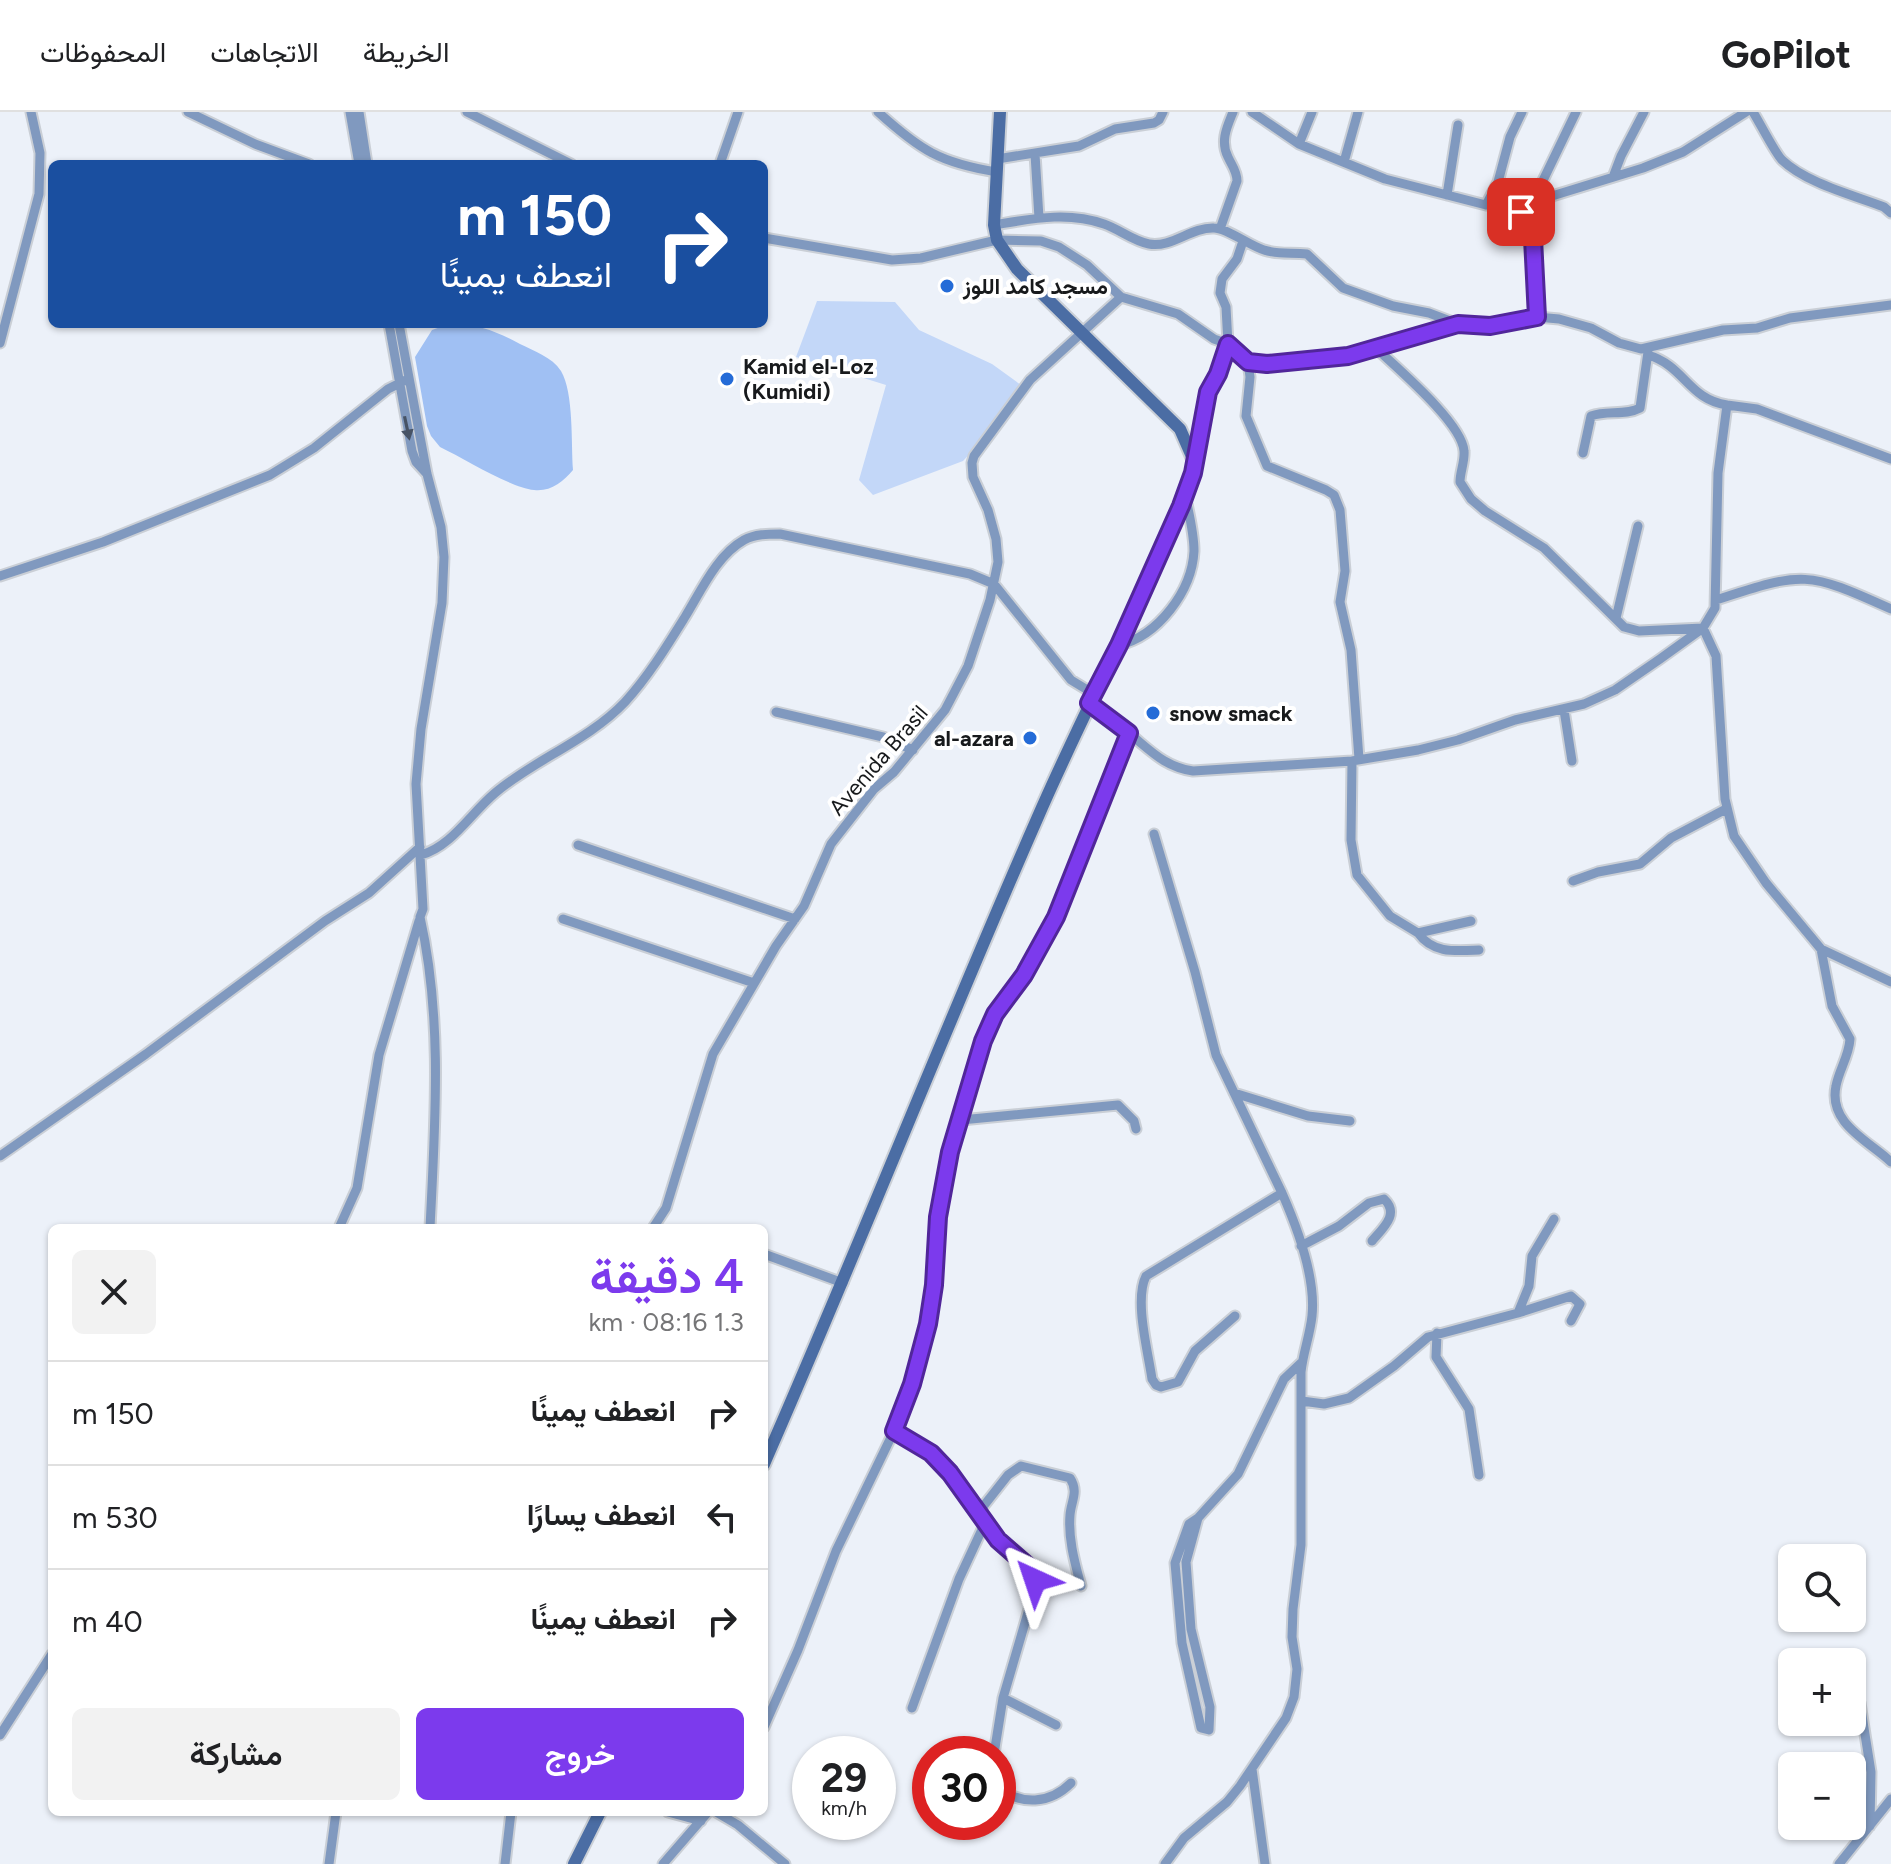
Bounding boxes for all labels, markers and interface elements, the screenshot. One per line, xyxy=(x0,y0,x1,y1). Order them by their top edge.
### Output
text: GoPilot xyxy=(1721,32,1851,78)
text: المحفوظات xyxy=(40,35,166,69)
text: الاتجاهات xyxy=(210,35,319,69)
text: الخريطة xyxy=(363,35,449,69)
pin xyxy=(1487,178,1555,246)
text: 150 m xyxy=(457,182,612,249)
icon: arrive xyxy=(1499,190,1543,234)
icon: right xyxy=(640,192,744,296)
text: انعطف يمينًا xyxy=(440,253,612,296)
place label: مسجد كامد اللوز xyxy=(962,273,1108,300)
marker: مسجد كامد اللوز xyxy=(938,277,956,295)
place label: Kamid el-Loz (Kumidi) xyxy=(743,353,874,405)
marker: Kamid el-Loz (Kumidi) xyxy=(718,370,736,388)
one-way arrow xyxy=(401,416,414,441)
street label: Avenida Brasil xyxy=(823,700,934,821)
place label: snow smack xyxy=(1169,700,1293,727)
marker: snow smack xyxy=(1144,704,1162,722)
place label: al-azara xyxy=(934,725,1014,752)
marker: al-azara xyxy=(1021,729,1039,747)
text: 4 دقيقة xyxy=(590,1247,744,1305)
button: close xyxy=(72,1250,156,1334)
text: 1.3 km · 08:16 xyxy=(588,1306,744,1338)
icon: right xyxy=(700,1391,744,1435)
text: انعطف يمينًا xyxy=(531,1392,676,1429)
text: 150 m xyxy=(72,1395,154,1432)
icon: left xyxy=(700,1495,744,1539)
text: انعطف يسارًا xyxy=(527,1496,676,1533)
text: 530 m xyxy=(72,1499,158,1536)
position arrow xyxy=(993,1538,1077,1622)
map controls xyxy=(1778,1544,1866,1840)
button: search xyxy=(1778,1544,1866,1632)
icon: right xyxy=(700,1599,744,1643)
text: انعطف يمينًا xyxy=(531,1600,676,1637)
text: 40 m xyxy=(72,1603,143,1640)
button: + xyxy=(1778,1648,1866,1736)
button: مشاركة xyxy=(72,1708,400,1800)
button: خروج xyxy=(416,1708,744,1800)
speed limit sign: 30 xyxy=(912,1736,1016,1840)
button: − xyxy=(1778,1752,1866,1840)
text: 29 xyxy=(821,1754,867,1802)
text: km/h xyxy=(821,1796,867,1820)

